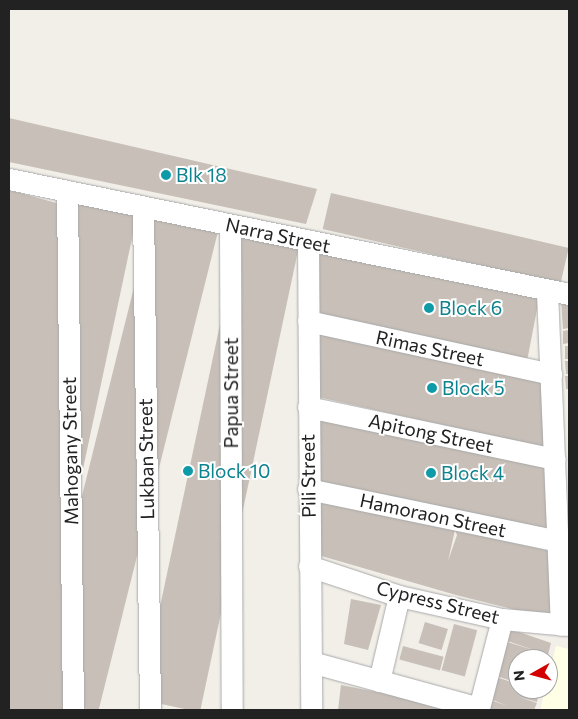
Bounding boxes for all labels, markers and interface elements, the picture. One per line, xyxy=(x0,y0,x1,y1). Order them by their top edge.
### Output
place label: Blk 18 xyxy=(176,164,227,186)
marker: Blk 18 xyxy=(160,169,172,181)
street label: Narra Street xyxy=(224,213,332,257)
place label: Block 6 xyxy=(439,297,502,319)
marker: Block 6 xyxy=(423,302,435,314)
street label: Rimas Street xyxy=(374,325,486,371)
street label: Papua Street xyxy=(220,338,242,448)
street label: Mahogany Street xyxy=(57,377,83,525)
place label: Block 5 xyxy=(442,377,505,399)
marker: Block 5 xyxy=(426,382,438,394)
street label: Lukban Street xyxy=(134,398,158,520)
street label: Apitong Street xyxy=(367,409,495,457)
street label: Pili Street xyxy=(296,434,320,518)
place label: Block 10 xyxy=(198,460,270,482)
place label: Block 4 xyxy=(441,462,504,484)
marker: Block 10 xyxy=(182,465,194,477)
marker: Block 4 xyxy=(425,467,437,479)
street label: Hamoraon Street xyxy=(358,488,508,542)
street label: Cypress Street xyxy=(374,576,502,628)
north arrow xyxy=(508,649,558,699)
text: N xyxy=(510,670,528,682)

